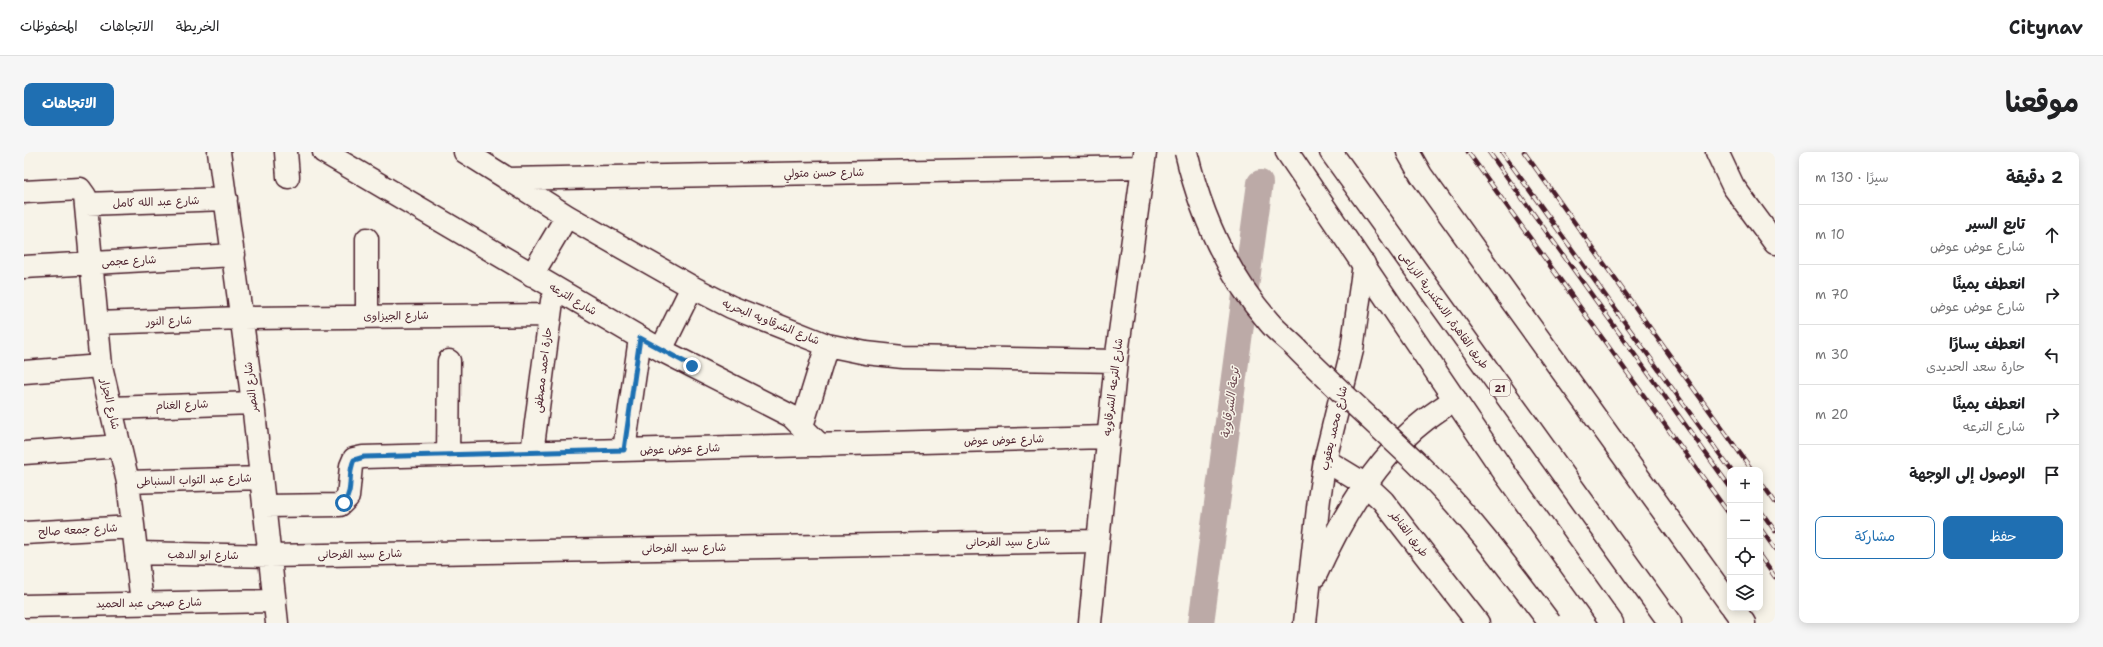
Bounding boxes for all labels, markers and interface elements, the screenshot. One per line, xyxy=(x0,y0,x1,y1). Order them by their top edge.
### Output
text: Citynav xyxy=(2009,15,2083,40)
text: المحفوظات xyxy=(20,17,78,35)
text: الاتجاهات xyxy=(100,17,154,35)
text: الخريطة xyxy=(176,17,219,35)
button: الاتجاهات xyxy=(24,83,114,126)
text: موقعنا xyxy=(2005,83,2079,121)
street label: شارع حسن متولي xyxy=(784,165,864,184)
text: 2 دقيقة xyxy=(2006,166,2063,188)
text: سيرًا · 130 m xyxy=(1815,169,1889,186)
street label: شارع عبد الله كامل xyxy=(112,193,200,212)
text: تابع السير xyxy=(1966,214,2025,234)
icon: ahead xyxy=(2041,224,2063,246)
text: 10 m xyxy=(1815,226,1845,243)
text: شارع عوض عوض xyxy=(1930,238,2025,255)
street label: طريق القاهرة, الاسكندرية الزراعى xyxy=(1396,248,1492,372)
street label: شارع عجمى xyxy=(101,252,157,271)
text: انعطف يمينًا xyxy=(1953,274,2025,294)
street label: شارع الترعه xyxy=(546,279,599,319)
icon: right xyxy=(2041,284,2063,306)
text: 70 m xyxy=(1815,286,1849,303)
street label: شارع الشرقاويه البحريه xyxy=(720,296,822,349)
text: شارع عوض عوض xyxy=(1930,298,2025,315)
street label: شارع الجيزاوى xyxy=(363,308,429,325)
street label: شارع النور xyxy=(145,313,192,330)
street label: حارة احمد مصطفى xyxy=(530,326,556,414)
text: انعطف يسارًا xyxy=(1949,334,2025,354)
street label: شارع الترعه الشرقاويه xyxy=(1100,337,1127,437)
icon: left xyxy=(2041,344,2063,366)
text: 30 m xyxy=(1815,346,1849,363)
route end xyxy=(683,357,701,375)
text: حارة سعد الحديدى xyxy=(1926,358,2025,375)
street label: شارع النصر xyxy=(240,361,263,414)
water label: ترعة الشرقاوية xyxy=(1217,364,1243,439)
street label: شارع الجزار xyxy=(96,376,123,431)
road number: 21 xyxy=(1490,380,1510,396)
street label: شارع محمد يعقوب xyxy=(1317,384,1352,472)
text: انعطف يمينًا xyxy=(1953,394,2025,414)
street label: شارع الغنام xyxy=(155,397,209,414)
icon: right xyxy=(2041,404,2063,426)
text: 20 m xyxy=(1815,406,1848,423)
text: شارع الترعه xyxy=(1963,418,2025,435)
street label: شارع عوض عوض xyxy=(964,431,1044,450)
street label: شارع عوض عوض xyxy=(640,440,720,459)
text: الوصول إلى الوجهة xyxy=(1909,464,2025,484)
icon: arrive xyxy=(2041,464,2063,486)
map controls xyxy=(1727,467,1763,611)
button: + xyxy=(1727,467,1763,503)
street label: شارع عبد التواب السنباطى xyxy=(136,470,252,491)
route start xyxy=(335,494,353,512)
button: − xyxy=(1727,503,1763,539)
street label: طريق القناطر xyxy=(1386,507,1432,560)
button: مشاركة xyxy=(1815,516,1935,559)
button: حفظ xyxy=(1943,516,2063,559)
street label: شارع جمعه صالح xyxy=(38,520,118,541)
street label: شارع سيد الفرحانى xyxy=(966,534,1050,551)
button: locate xyxy=(1727,539,1763,575)
street label: شارع سيد الفرحانى xyxy=(642,540,726,557)
street label: شارع سيد الفرحانى xyxy=(318,546,402,563)
street label: شارع ابو الدهب xyxy=(167,547,239,564)
button: layers xyxy=(1727,575,1763,611)
street label: شارع صبحى عبد الحميد xyxy=(96,595,202,612)

